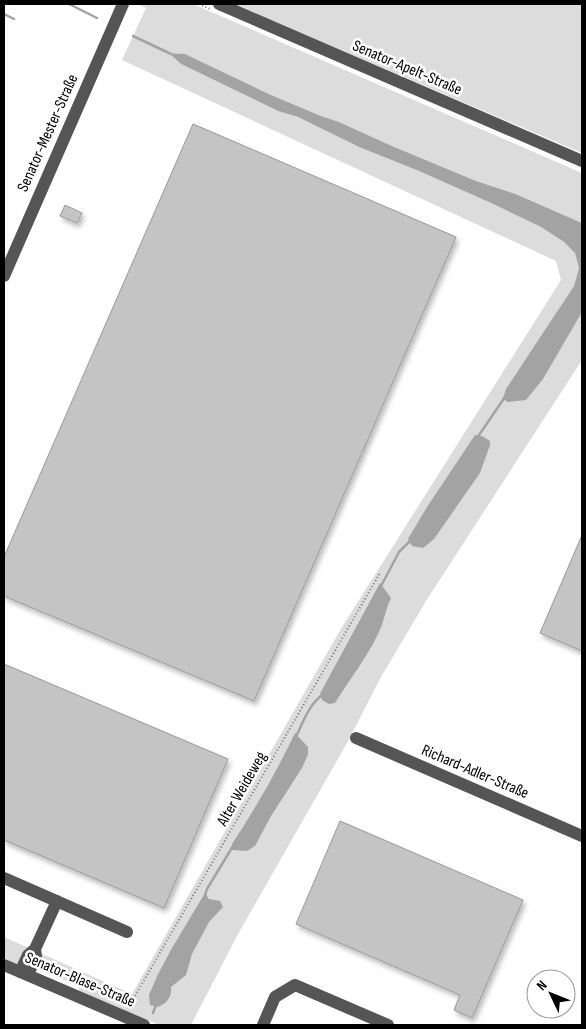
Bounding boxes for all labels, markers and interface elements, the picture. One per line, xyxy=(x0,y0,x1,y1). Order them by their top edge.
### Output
street label: Senator-Apelt-Straße xyxy=(349,36,465,100)
street label: Senator-Mester-Straße xyxy=(14,71,82,195)
street label: Richard-Adler-Straße xyxy=(418,741,532,803)
street label: Alter Weideweg xyxy=(213,748,271,830)
street label: Senator-Blase-Straße xyxy=(22,948,138,1012)
north arrow xyxy=(526,969,576,1019)
text: N xyxy=(533,977,551,994)

